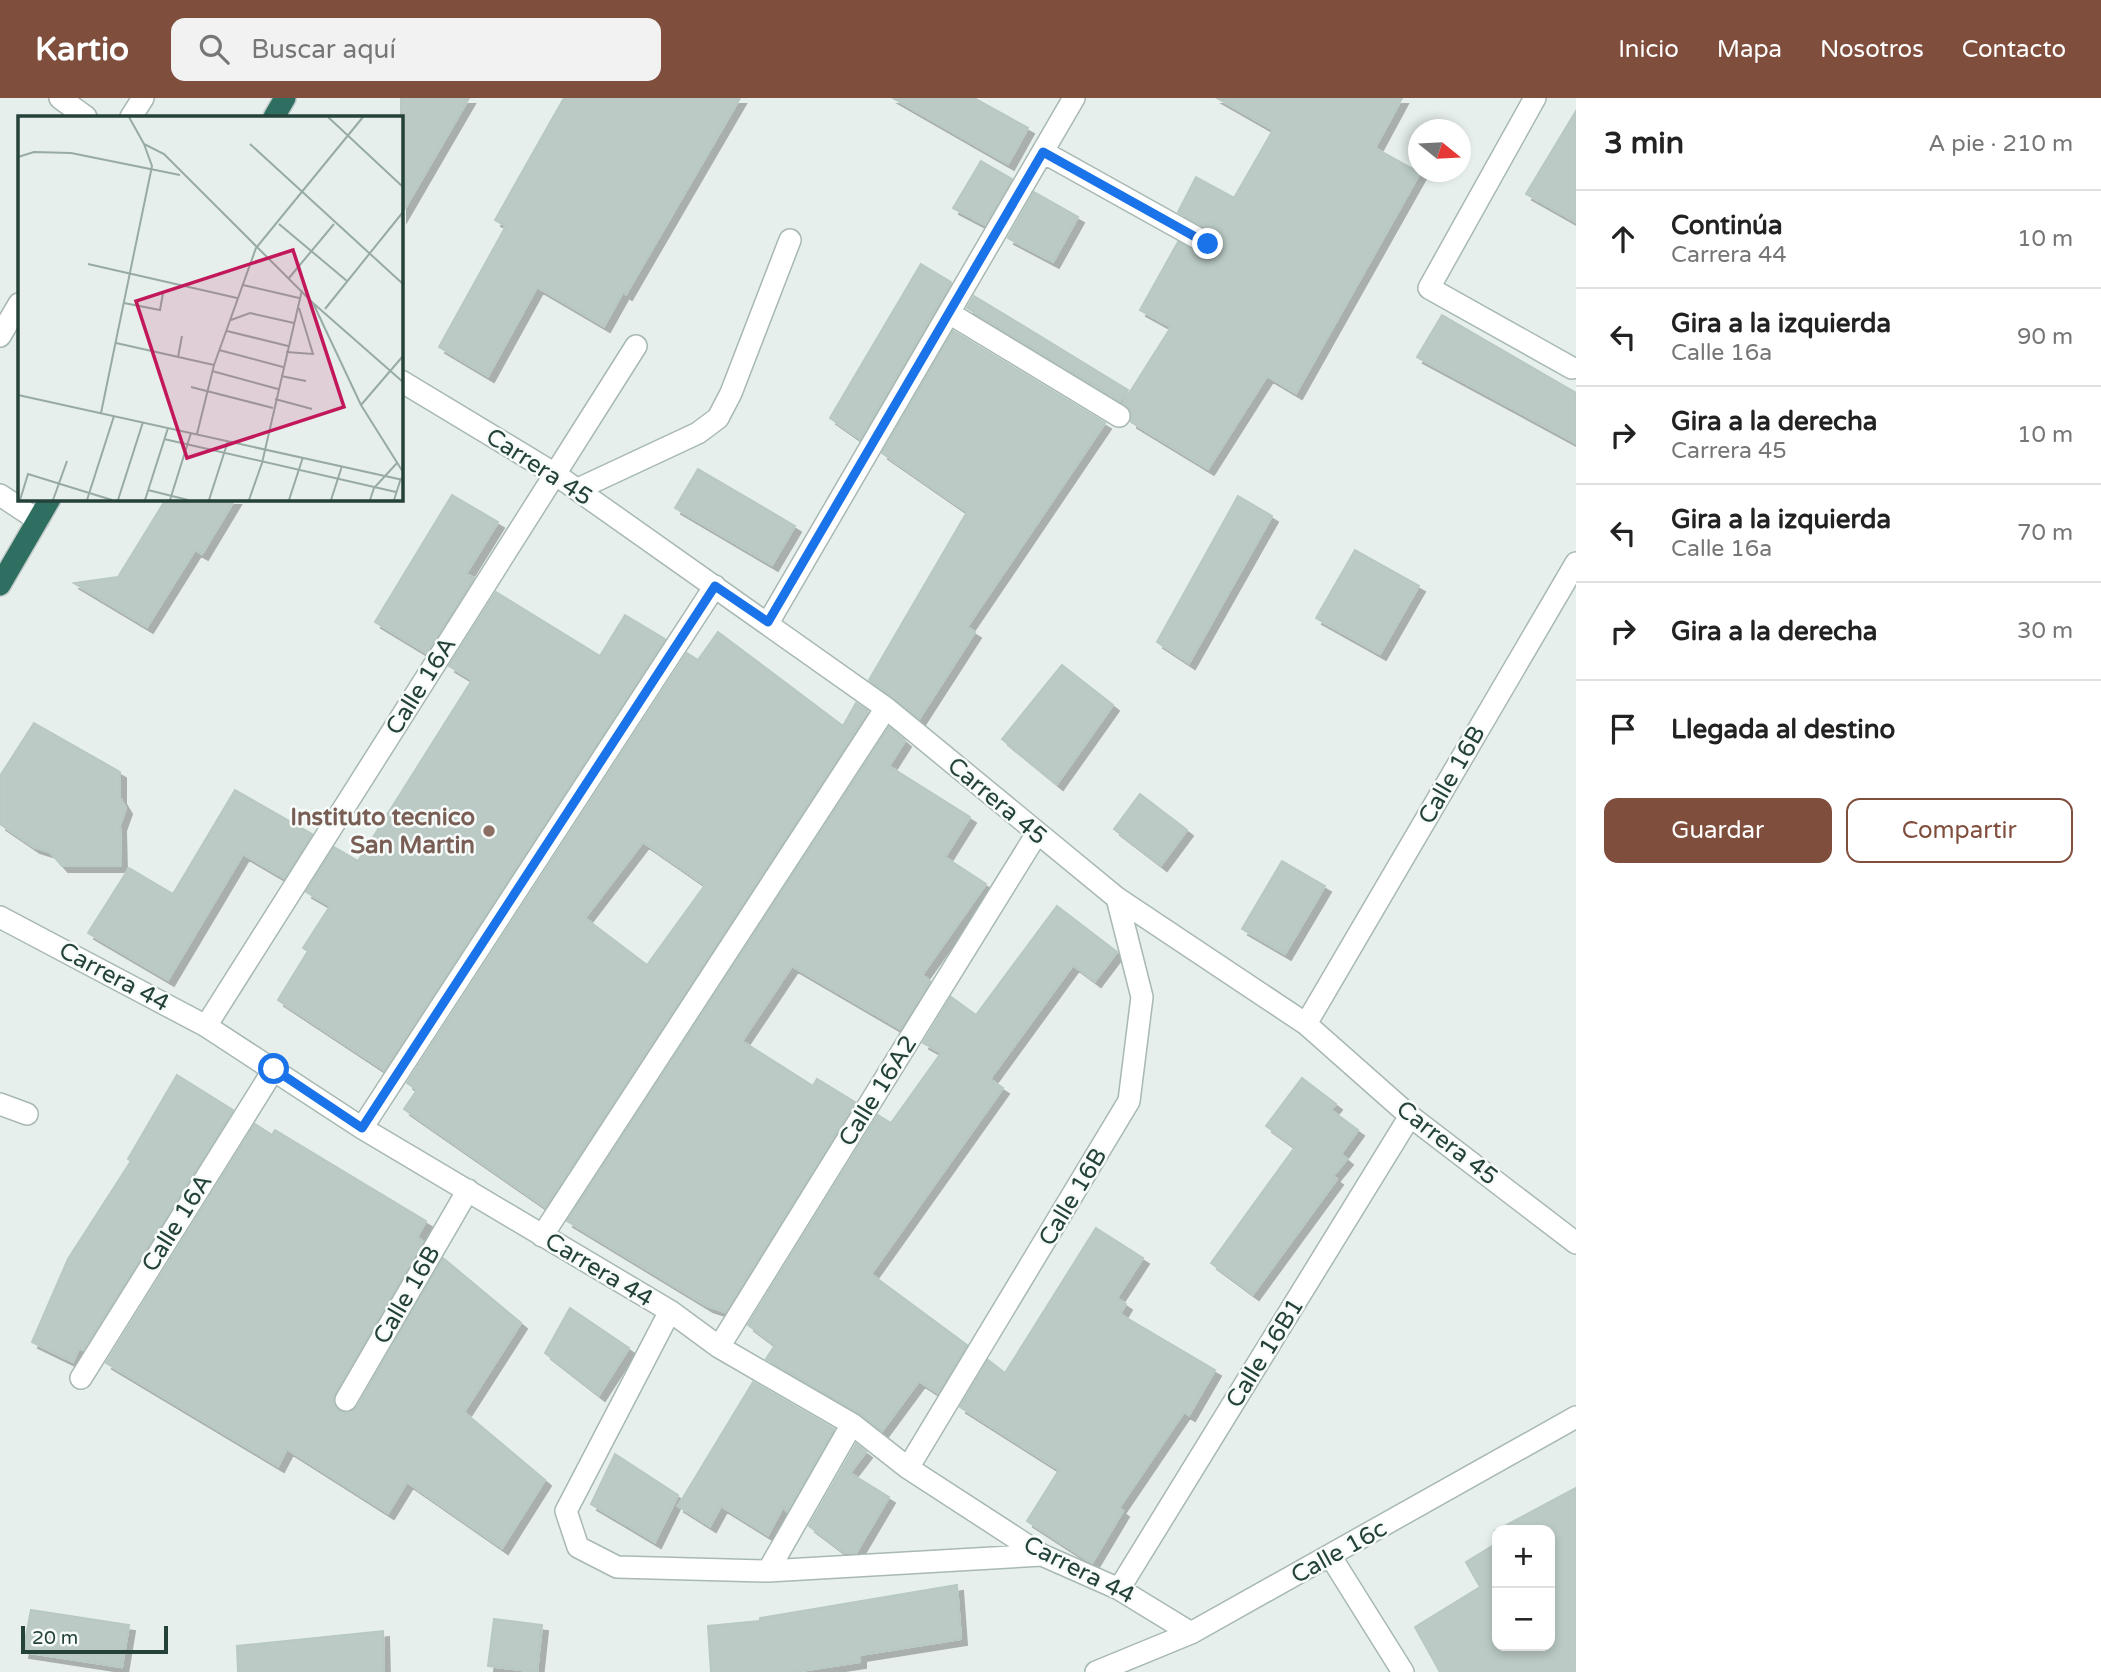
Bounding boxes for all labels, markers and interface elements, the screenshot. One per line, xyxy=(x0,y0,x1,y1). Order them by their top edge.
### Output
search box xyxy=(171,18,661,81)
text: Kartio xyxy=(35,30,129,69)
icon: search xyxy=(195,30,233,68)
text: Buscar aquí xyxy=(251,34,396,65)
text: Inicio xyxy=(1618,35,1679,64)
text: Mapa xyxy=(1717,35,1782,64)
text: Nosotros xyxy=(1820,35,1924,64)
text: Contacto xyxy=(1962,35,2066,64)
inset map xyxy=(18,116,402,500)
north arrow xyxy=(1408,119,1471,182)
text: 3 min xyxy=(1604,125,1684,162)
text: A pie · 210 m xyxy=(1928,130,2073,158)
text: Continúa xyxy=(1671,210,1783,241)
icon: ahead xyxy=(1604,220,1642,258)
text: 10 m xyxy=(2017,225,2073,253)
route end xyxy=(1192,228,1223,259)
text: Carrera 44 xyxy=(1671,241,1787,269)
text: Gira a la izquierda xyxy=(1671,308,1891,339)
icon: left xyxy=(1604,318,1642,356)
text: 90 m xyxy=(2017,323,2073,351)
text: Calle 16a xyxy=(1671,339,1772,367)
text: Gira a la derecha xyxy=(1671,406,1877,437)
icon: right xyxy=(1604,416,1642,454)
text: 10 m xyxy=(2017,421,2073,449)
street label: Carrera 45 xyxy=(480,422,598,512)
text: Carrera 45 xyxy=(1671,437,1787,465)
text: Gira a la izquierda xyxy=(1671,504,1891,535)
icon: left xyxy=(1604,514,1642,552)
text: 70 m xyxy=(2017,519,2073,547)
text: Calle 16a xyxy=(1671,535,1772,563)
icon: right xyxy=(1604,612,1642,650)
text: Gira a la derecha xyxy=(1671,616,1877,647)
text: 30 m xyxy=(2017,617,2073,645)
street label: Calle 16A xyxy=(380,632,462,740)
icon: arrive xyxy=(1604,710,1642,748)
text: Llegada al destino xyxy=(1671,714,1895,745)
street label: Calle 16B xyxy=(1412,721,1492,829)
street label: Carrera 45 xyxy=(941,751,1053,851)
button: Guardar xyxy=(1604,798,1832,863)
button: Compartir xyxy=(1846,798,2073,863)
place label: Instituto tecnico San Martin xyxy=(290,803,475,860)
marker: Instituto tecnico San Martin xyxy=(481,823,497,839)
street label: Carrera 44 xyxy=(54,936,174,1018)
street label: Calle 16A2 xyxy=(833,1030,923,1152)
route start xyxy=(258,1053,289,1084)
street label: Carrera 45 xyxy=(1390,1094,1504,1192)
street label: Calle 16B xyxy=(1033,1143,1113,1251)
street label: Calle 16A xyxy=(136,1169,218,1277)
street label: Carrera 44 xyxy=(540,1226,658,1314)
street label: Calle 16B xyxy=(367,1241,447,1349)
street label: Calle 16B1 xyxy=(1220,1293,1310,1413)
street label: Calle 16c xyxy=(1286,1514,1392,1590)
map controls xyxy=(1492,1525,1555,1651)
button: + xyxy=(1492,1525,1555,1588)
street label: Carrera 44 xyxy=(1019,1530,1139,1610)
button: − xyxy=(1492,1588,1555,1651)
scale bar xyxy=(21,1623,168,1655)
text: 20 m xyxy=(32,1627,78,1649)

